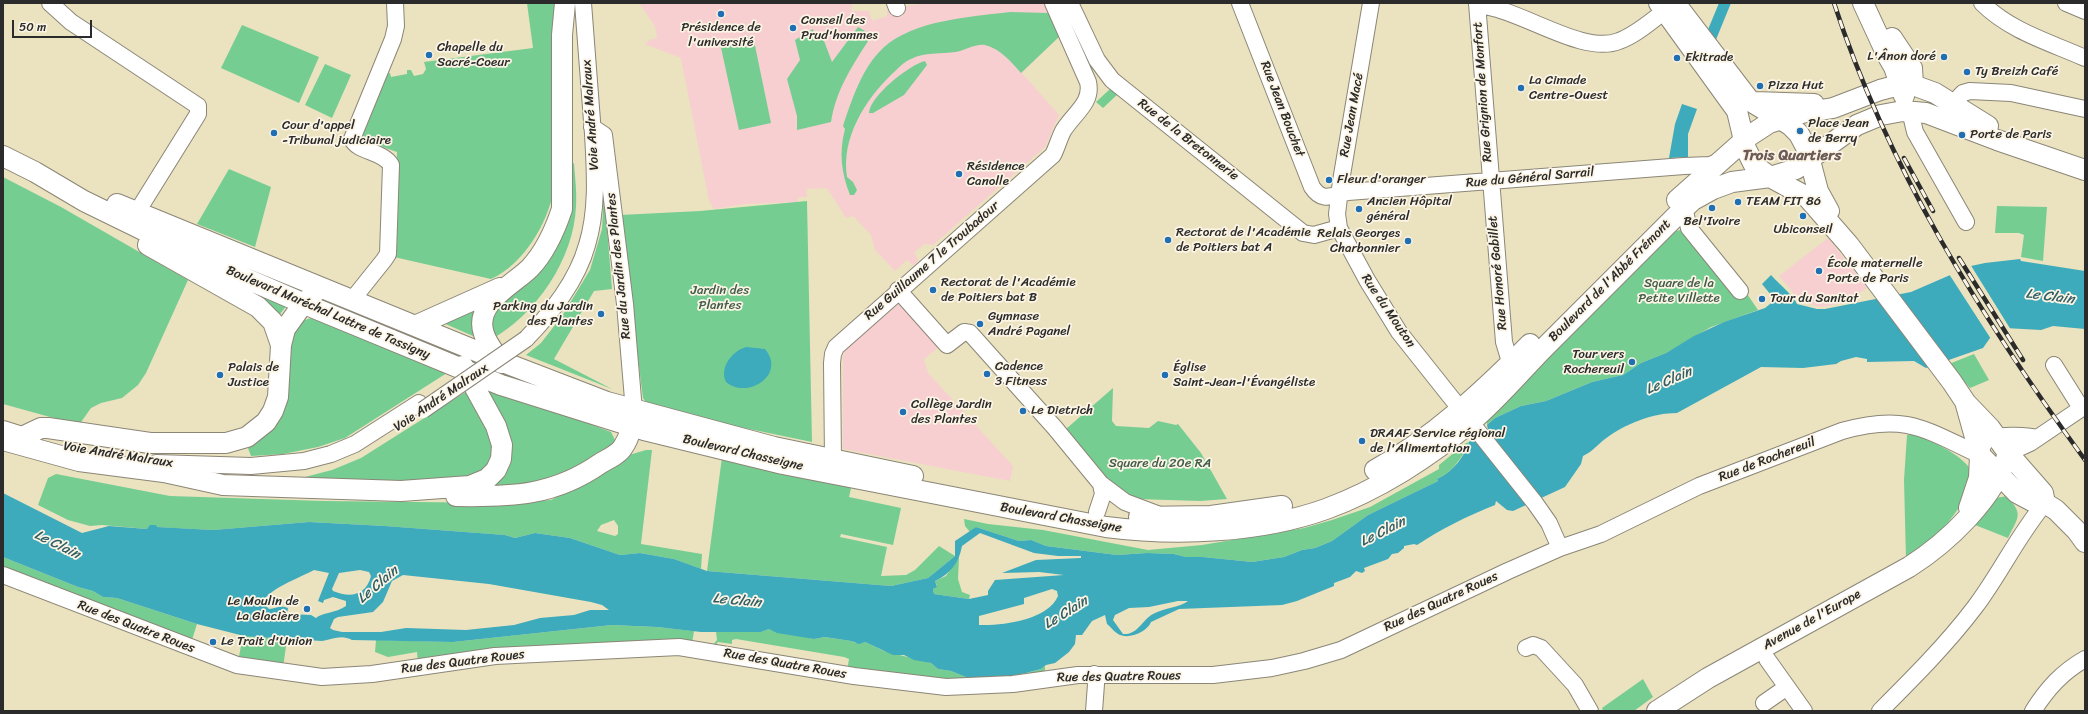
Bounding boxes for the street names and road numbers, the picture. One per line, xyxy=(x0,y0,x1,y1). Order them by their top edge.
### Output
street label: Rue Grignion de Monfort xyxy=(1470,21,1496,163)
street label: Voie André Malraux xyxy=(579,59,603,171)
street label: Rue Jean Bouchet xyxy=(1257,59,1307,159)
street label: Rue Jean Macé xyxy=(1337,72,1367,158)
street label: Rue de la Bretonnerie xyxy=(1134,96,1242,184)
street label: Rue du Général Sarrail xyxy=(1465,165,1595,191)
street label: Rue du Jardin des Plantes xyxy=(604,192,634,340)
street label: Rue Guillaume 7 le Troubadour xyxy=(861,198,1003,324)
street label: Rue Honoré Gabillet xyxy=(1485,215,1511,331)
street label: Boulevard de l'Abbé Frémont xyxy=(1546,217,1674,345)
street label: Boulevard Maréchal Lattre de Tassigny xyxy=(224,263,432,363)
street label: Rue du Mouton xyxy=(1358,271,1418,351)
street label: Voie André Malraux xyxy=(391,361,491,435)
street label: Boulevard Chasseigne xyxy=(681,432,805,474)
street label: Rue de Rochereuil xyxy=(1717,434,1817,486)
street label: Voie André Malraux xyxy=(62,439,174,471)
street label: Boulevard Chasseigne xyxy=(999,500,1123,536)
street label: Rue des Quatre Roues xyxy=(1381,569,1501,635)
street label: Avenue de l'Europe xyxy=(1760,587,1864,653)
street label: Rue des Quatre Roues xyxy=(75,597,197,657)
street label: Rue des Quatre Roues xyxy=(723,646,847,682)
street label: Rue des Quatre Roues xyxy=(400,647,526,677)
street label: Rue des Quatre Roues xyxy=(1057,668,1181,686)

